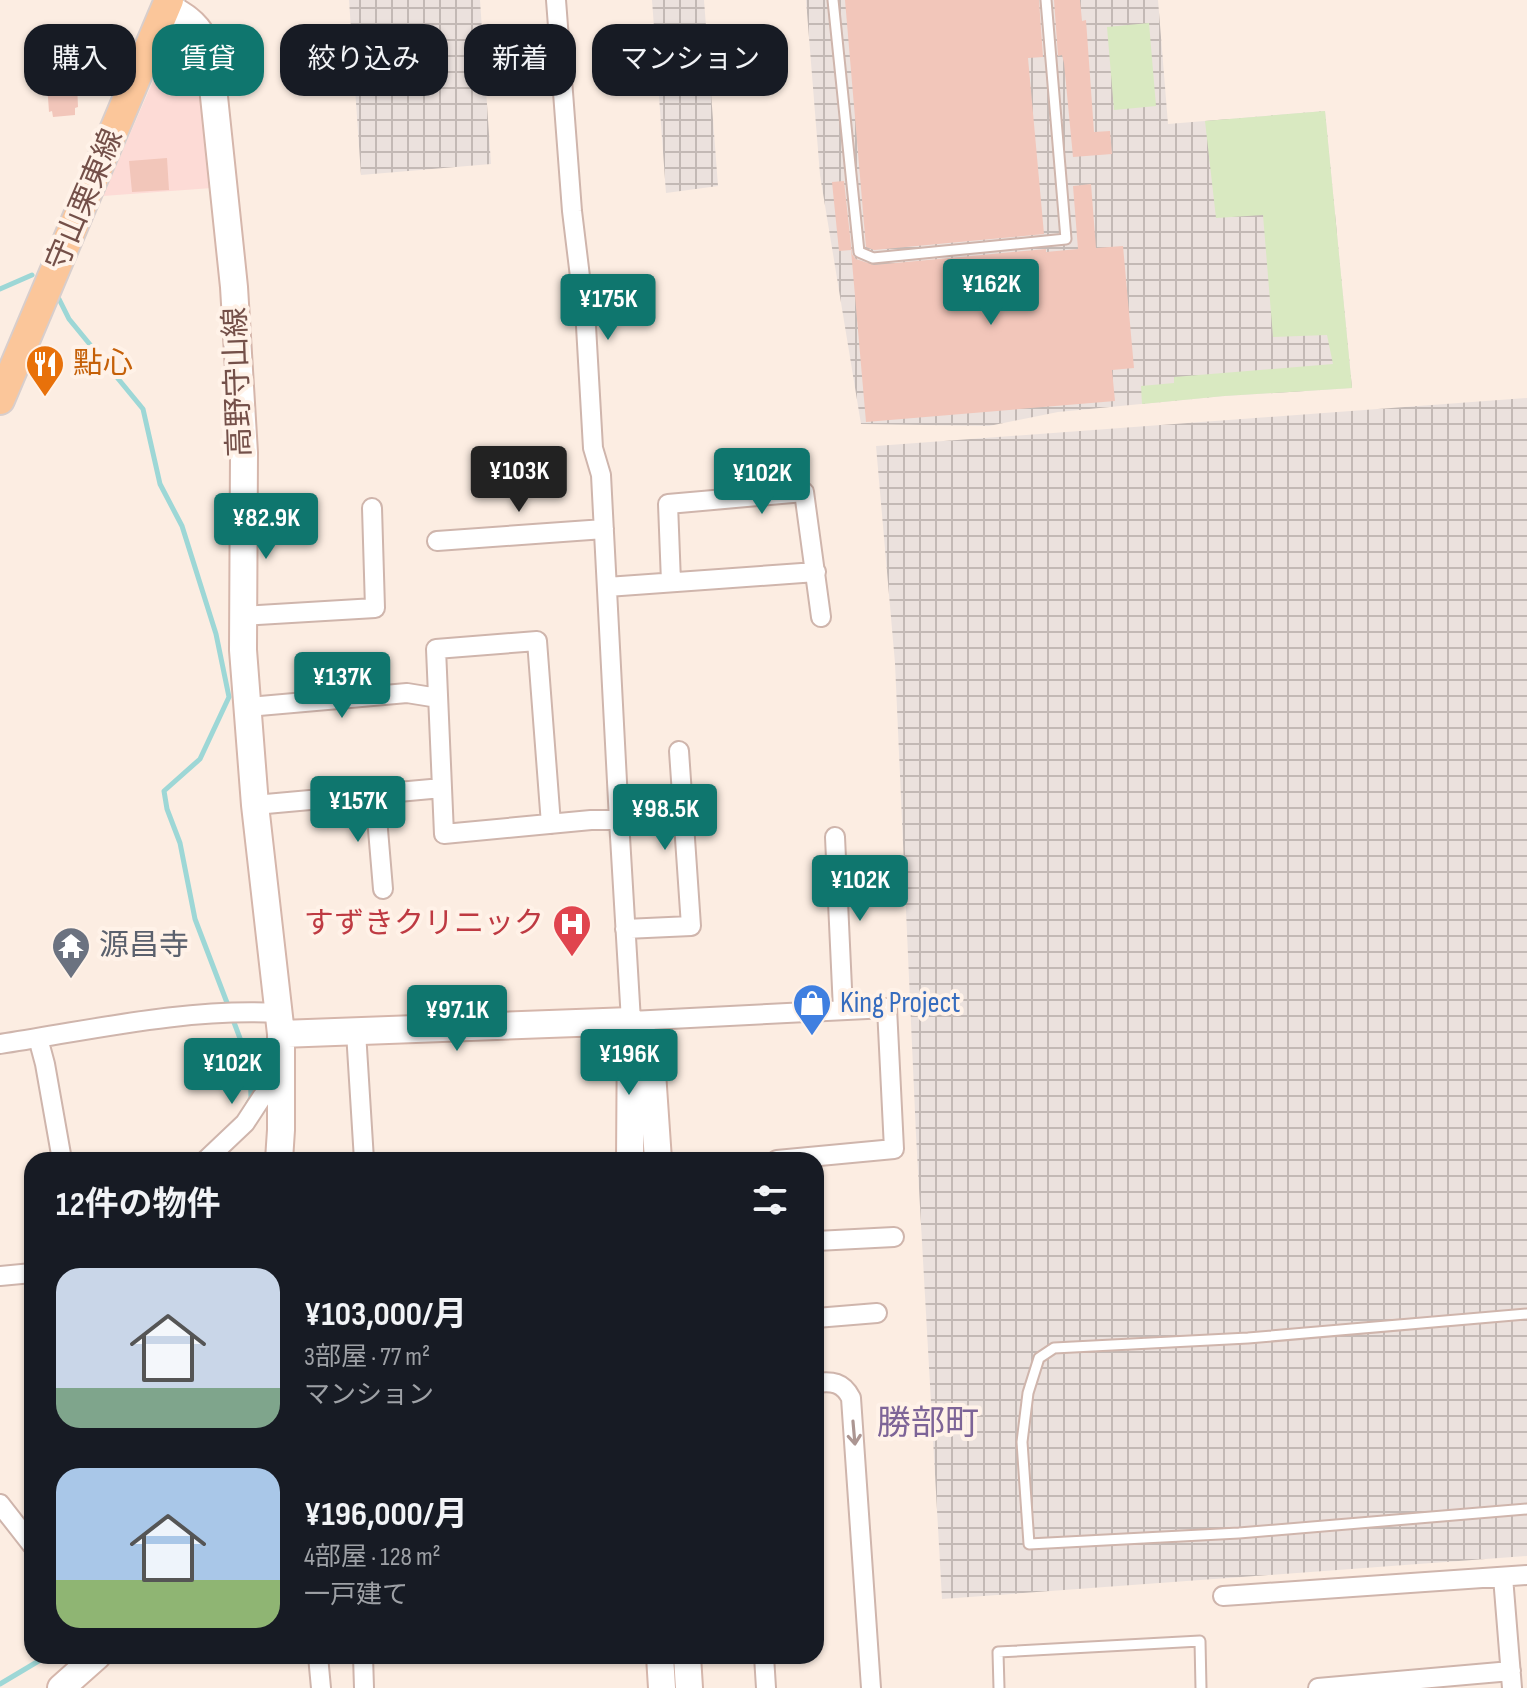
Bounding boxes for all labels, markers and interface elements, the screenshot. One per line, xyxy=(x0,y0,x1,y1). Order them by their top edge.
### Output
chip: 購入 xyxy=(24,24,136,96)
chip: 賃貸 xyxy=(152,24,264,96)
chip: 絞り込み xyxy=(280,24,448,96)
chip: 新着 xyxy=(464,24,576,96)
chip: マンション xyxy=(592,24,788,96)
street label: 守山栗東線 xyxy=(39,124,131,276)
pin: ¥162K xyxy=(935,259,1047,327)
text: ¥162K xyxy=(961,269,1021,300)
pin: ¥175K xyxy=(552,274,664,342)
text: ¥175K xyxy=(579,284,637,315)
street label: 高野守山線 xyxy=(217,306,259,458)
restaurant icon: 點心 xyxy=(24,343,66,398)
place label: 點心 xyxy=(73,346,133,382)
pin: ¥103K xyxy=(463,446,575,514)
pin: ¥102K xyxy=(706,448,818,516)
text: ¥103K xyxy=(489,456,549,487)
text: ¥102K xyxy=(732,458,792,489)
pin: ¥82.9K xyxy=(201,493,331,561)
text: ¥82.9K xyxy=(232,503,300,534)
pin: ¥137K xyxy=(286,652,398,720)
text: ¥137K xyxy=(312,662,372,693)
pin: ¥157K xyxy=(302,776,414,844)
pin: ¥98.5K xyxy=(600,784,730,852)
text: ¥157K xyxy=(328,786,388,817)
text: ¥98.5K xyxy=(631,794,699,825)
pin: ¥102K xyxy=(804,855,916,923)
text: ¥102K xyxy=(830,865,890,896)
hospital icon: すずきクリニック xyxy=(551,903,593,958)
place label: すずきクリニック xyxy=(304,906,544,942)
temple icon: 源昌寺 xyxy=(50,925,92,980)
place label: 源昌寺 xyxy=(99,928,189,964)
shop icon: King Project xyxy=(791,982,833,1037)
pin: ¥97.1K xyxy=(392,985,522,1053)
place label: King Project xyxy=(840,985,960,1021)
text: ¥97.1K xyxy=(425,995,489,1026)
pin: ¥196K xyxy=(573,1029,685,1097)
pin: ¥102K xyxy=(176,1038,288,1106)
text: ¥196K xyxy=(599,1039,659,1070)
text: ¥102K xyxy=(202,1048,262,1079)
icon: filters xyxy=(748,1178,792,1222)
text: 12件の物件 xyxy=(56,1184,221,1225)
text: ¥103,000/月 xyxy=(304,1294,467,1335)
icon: home xyxy=(120,1300,216,1396)
text: 3部屋 · 77 m² xyxy=(304,1342,430,1373)
text: マンション xyxy=(304,1380,434,1411)
district label: 勝部町 xyxy=(877,1403,979,1444)
one-way arrow xyxy=(847,1419,862,1446)
text: ¥196,000/月 xyxy=(304,1494,468,1535)
icon: home xyxy=(120,1500,216,1596)
text: 4部屋 · 128 m² xyxy=(304,1542,441,1573)
text: 一戸建て xyxy=(304,1580,408,1611)

